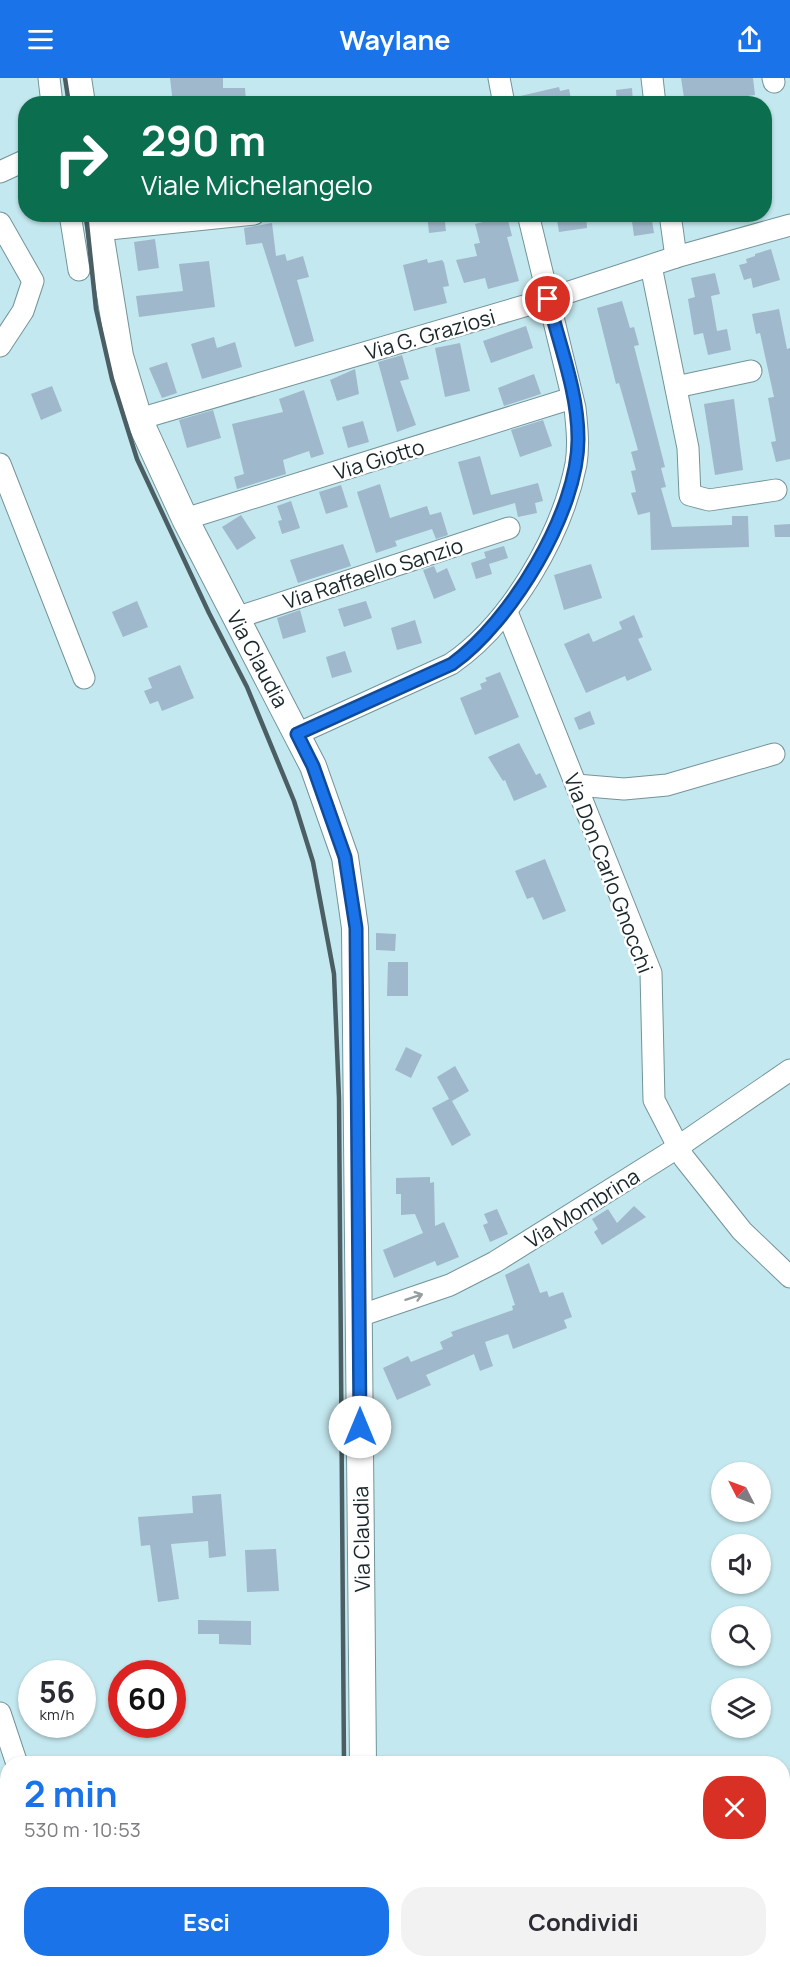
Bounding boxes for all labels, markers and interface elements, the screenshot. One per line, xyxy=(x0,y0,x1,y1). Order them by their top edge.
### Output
text: Waylane xyxy=(339,21,451,58)
icon: menu xyxy=(24,23,57,56)
icon: share xyxy=(733,23,766,56)
text: 290 m xyxy=(141,111,266,169)
icon: right xyxy=(42,120,120,198)
text: Viale Michelangelo xyxy=(141,166,373,203)
pin xyxy=(522,273,573,324)
icon: arrive xyxy=(531,282,564,315)
street label: Via G. Graziosi xyxy=(362,302,498,366)
street label: Via Giotto xyxy=(330,432,428,486)
street label: Via Raffaello Sanzio xyxy=(280,531,466,615)
street label: Via Claudia xyxy=(221,606,295,712)
street label: Via Don Carlo Gnocchi xyxy=(558,769,660,977)
street label: Via Mombrina xyxy=(519,1162,645,1254)
one-way arrow xyxy=(404,1291,423,1302)
position arrow xyxy=(328,1395,392,1459)
north arrow xyxy=(711,1462,771,1522)
map controls xyxy=(711,1462,771,1738)
street label: Via Claudia xyxy=(346,1486,376,1592)
button: sound xyxy=(711,1534,771,1594)
button: search xyxy=(711,1606,771,1666)
speed limit sign: 60 xyxy=(108,1660,186,1738)
text: 56 xyxy=(39,1671,75,1712)
button: layers xyxy=(711,1678,771,1738)
text: km/h xyxy=(40,1704,74,1725)
text: 2 min xyxy=(24,1769,118,1818)
button: close xyxy=(703,1776,766,1839)
text: 530 m · 10:53 xyxy=(24,1816,141,1843)
button: Esci xyxy=(24,1887,389,1956)
button: Condividi xyxy=(401,1887,766,1956)

